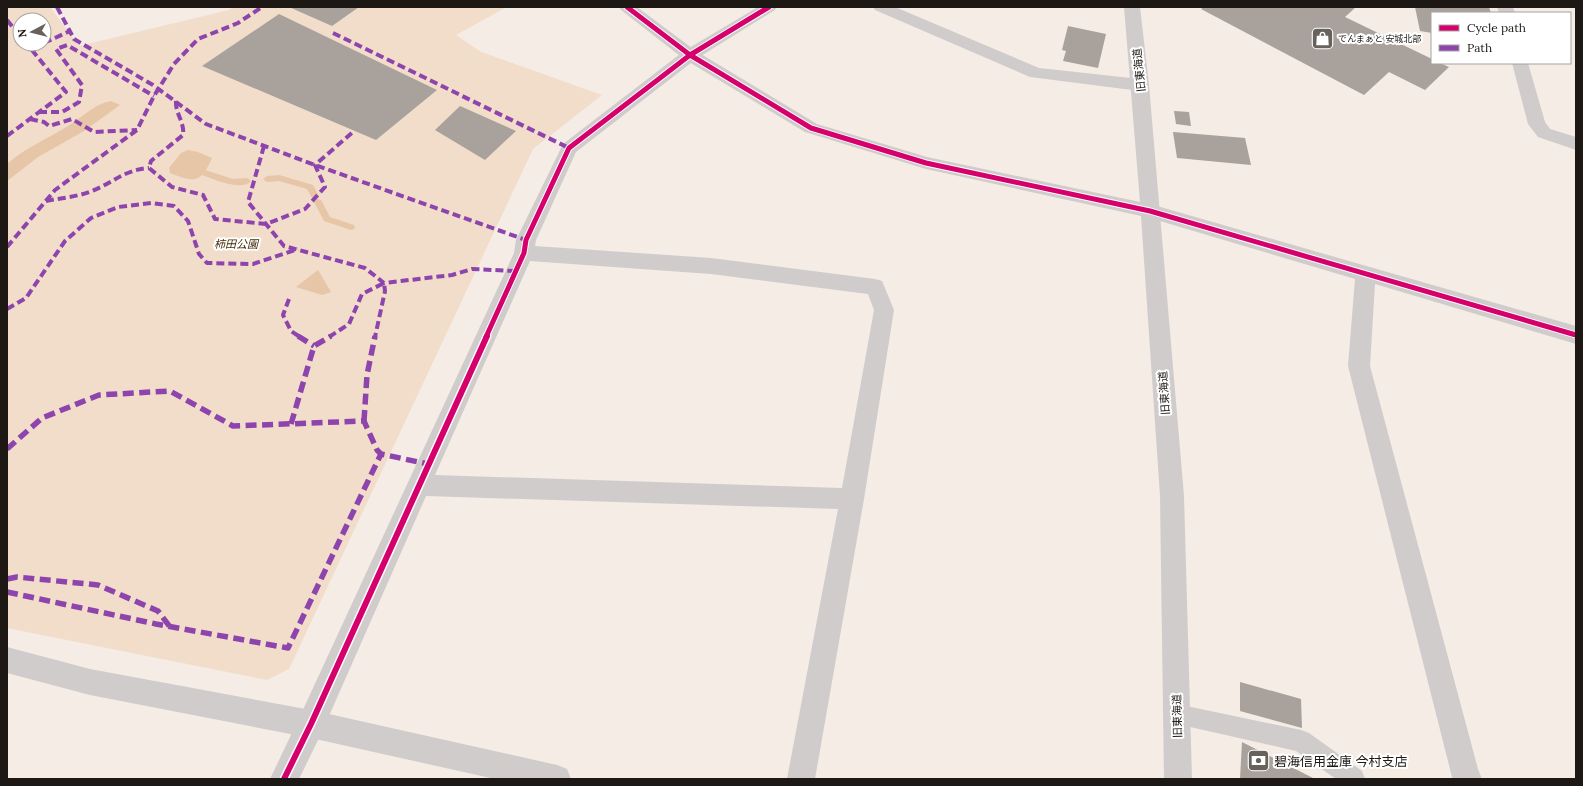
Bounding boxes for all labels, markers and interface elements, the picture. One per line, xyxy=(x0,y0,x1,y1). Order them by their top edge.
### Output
north arrow xyxy=(12,12,52,52)
legend xyxy=(1431,12,1571,64)
text: Cycle path xyxy=(1467,20,1526,35)
shop icon: でんまぁと 安城北部 xyxy=(1309,25,1335,51)
text: N xyxy=(15,28,30,38)
place label: でんまぁと 安城北部 xyxy=(1338,33,1421,44)
text: Path xyxy=(1467,40,1492,55)
street label: 旧東海道 xyxy=(1130,47,1148,93)
park label: 柿田公園 xyxy=(214,237,260,251)
street label: 旧東海道 xyxy=(1155,371,1173,415)
street label: 旧東海道 xyxy=(1170,694,1184,738)
bank icon: 碧海信用金庫 今村支店 xyxy=(1246,748,1272,774)
place label: 碧海信用金庫 今村支店 xyxy=(1274,753,1407,770)

